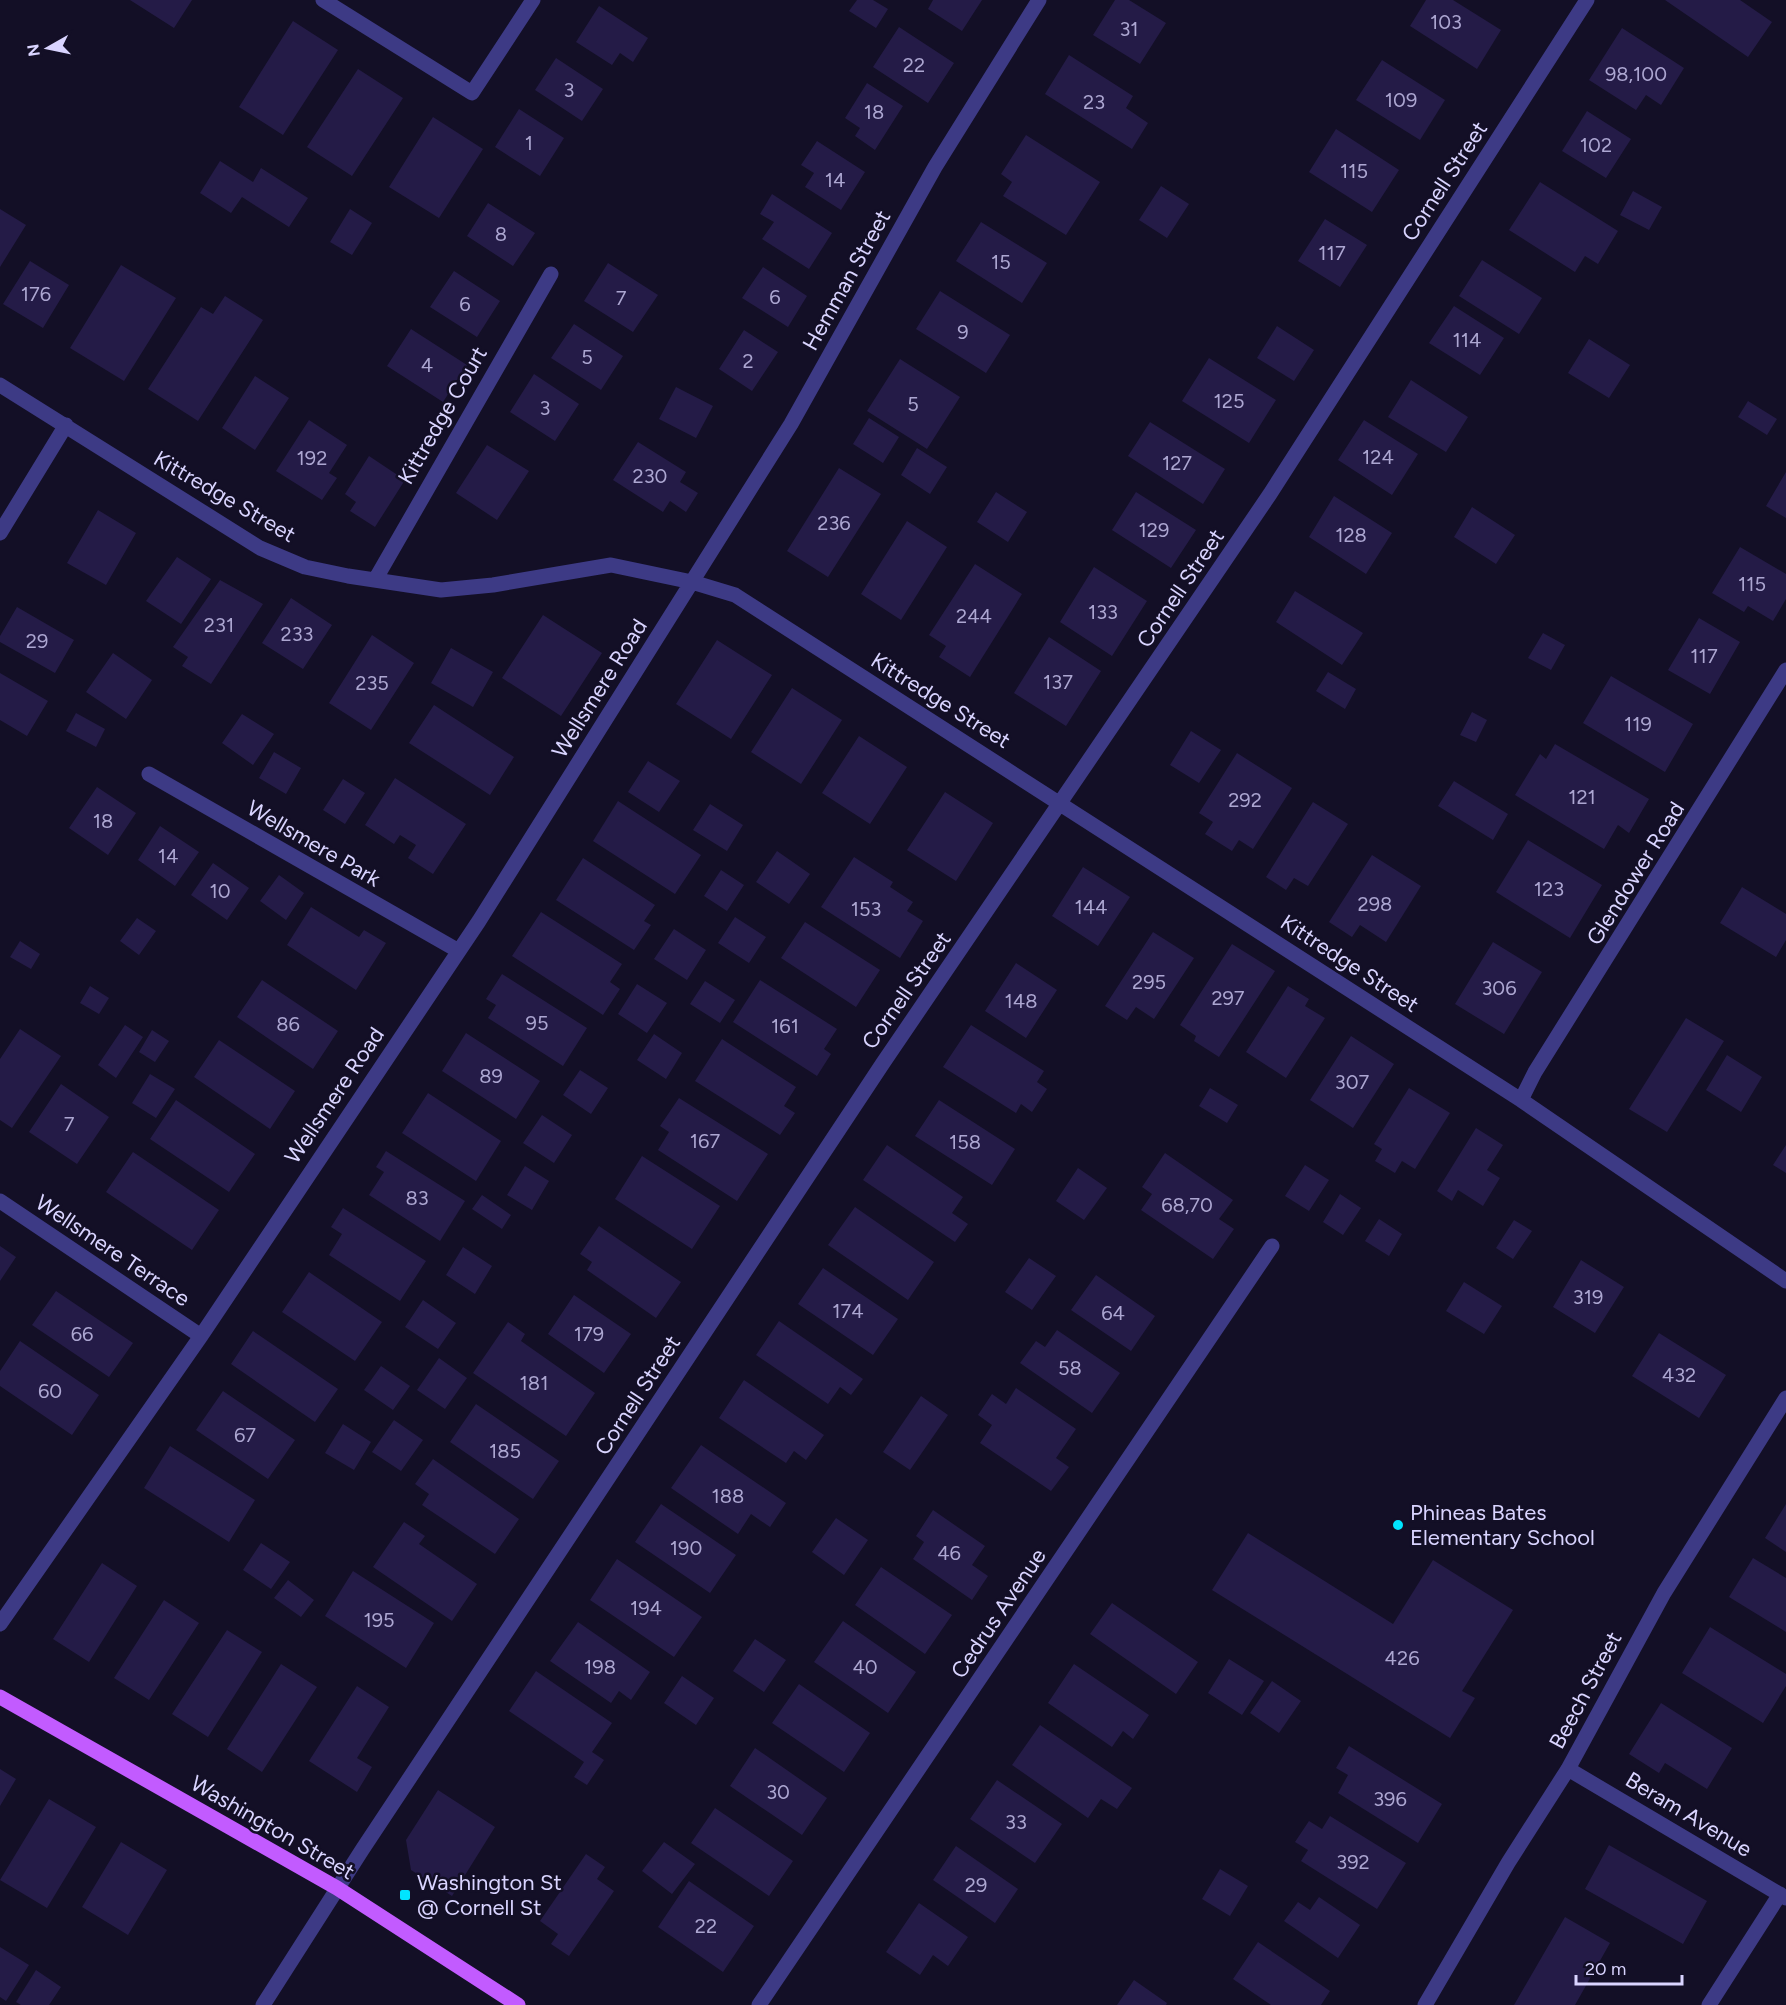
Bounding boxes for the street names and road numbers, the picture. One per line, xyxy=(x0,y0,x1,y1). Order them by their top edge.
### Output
street label: Cornell Street xyxy=(1396,116,1493,246)
street label: Hemman Street xyxy=(797,205,896,355)
street label: Kittredge Court xyxy=(392,342,493,489)
street label: Kittredge Street xyxy=(149,445,301,548)
street label: Cornell Street xyxy=(1131,524,1230,653)
street label: Wellsmere Road xyxy=(546,614,653,763)
street label: Kittredge Street xyxy=(866,647,1016,754)
street label: Wellsmere Park xyxy=(242,794,386,893)
street label: Glendower Road xyxy=(1581,797,1690,950)
street label: Kittredge Street xyxy=(1276,909,1424,1018)
street label: Cornell Street xyxy=(856,926,957,1054)
street label: Wellsmere Road xyxy=(279,1022,390,1169)
street label: Wellsmere Terrace xyxy=(30,1189,195,1312)
street label: Cornell Street xyxy=(589,1330,686,1460)
street label: Cedrus Avenue xyxy=(945,1543,1052,1683)
street label: Beech Street xyxy=(1543,1627,1628,1753)
street label: Beram Avenue xyxy=(1621,1766,1757,1863)
street label: Washington Street xyxy=(186,1770,359,1885)

